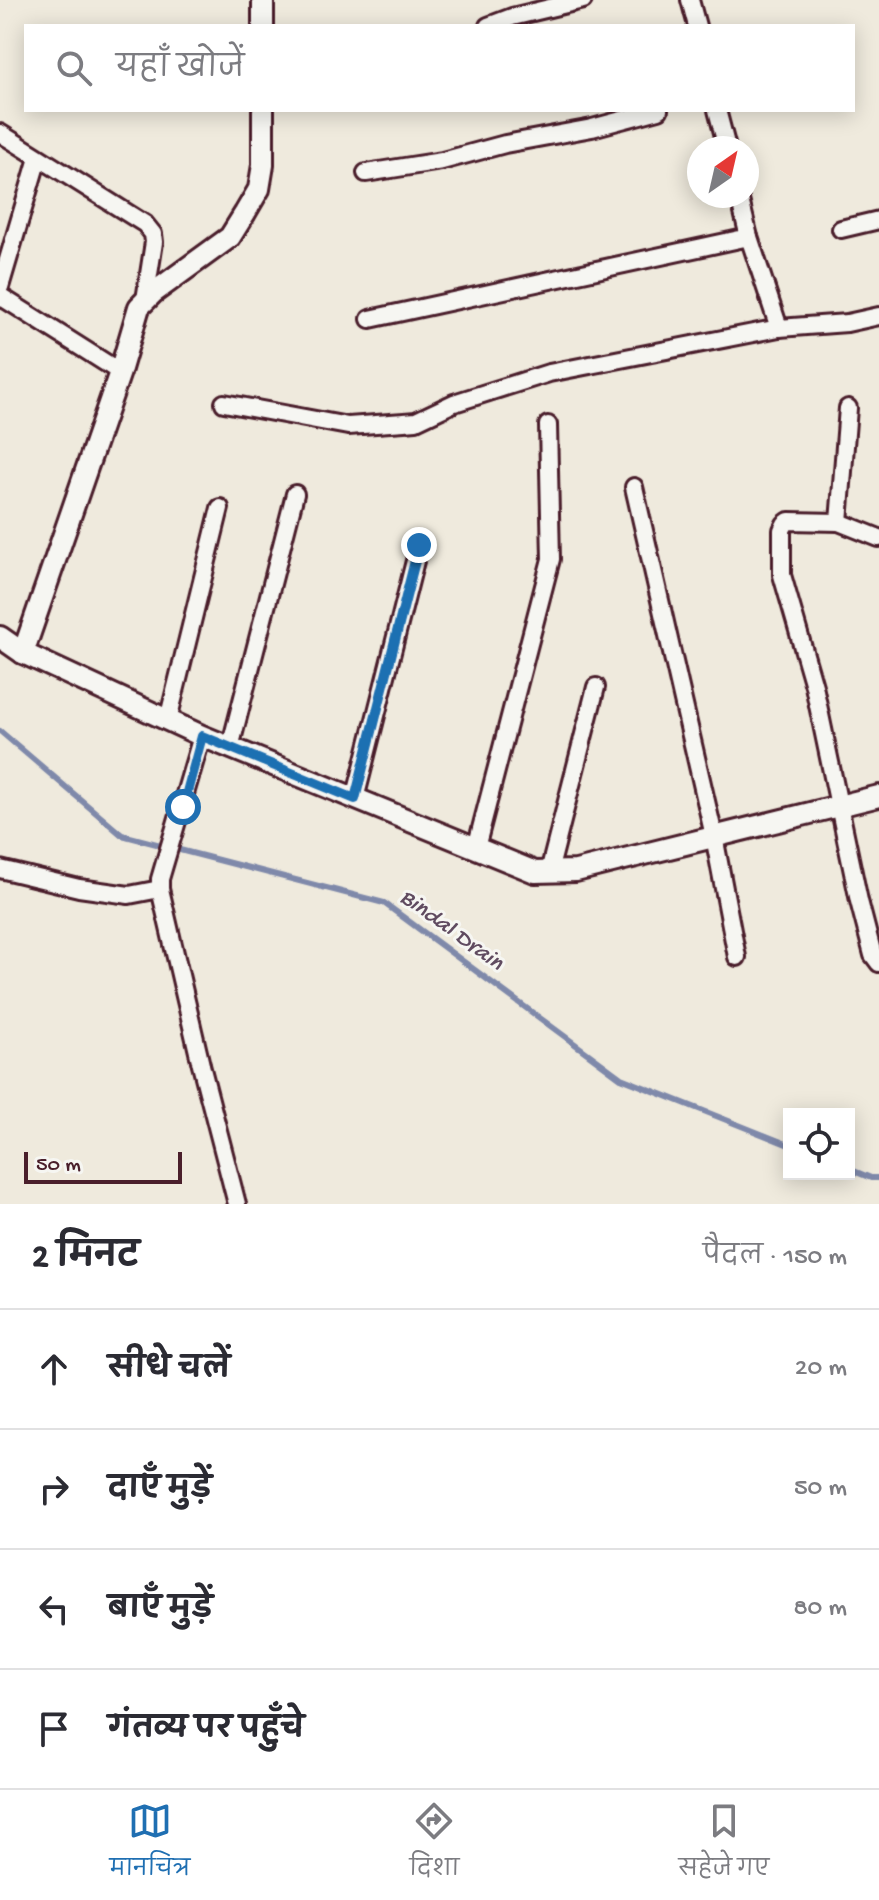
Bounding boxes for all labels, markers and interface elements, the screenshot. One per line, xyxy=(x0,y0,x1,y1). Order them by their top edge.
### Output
search box xyxy=(24,24,855,112)
icon: search xyxy=(52,46,96,90)
text: यहाँ खोजें xyxy=(116,53,244,88)
north arrow xyxy=(687,136,759,208)
route end xyxy=(401,527,437,563)
route start xyxy=(165,789,201,825)
water label: Bindal Drain xyxy=(393,884,509,979)
map controls xyxy=(783,1108,855,1180)
button: locate xyxy=(783,1108,855,1180)
scale bar xyxy=(24,1148,182,1184)
text: 50 m xyxy=(36,1153,81,1179)
text: 2 मिनट xyxy=(32,1239,139,1279)
text: पैदल · 150 m xyxy=(703,1243,847,1274)
icon: ahead xyxy=(32,1347,76,1391)
text: सीधे चलें xyxy=(108,1354,230,1389)
text: 20 m xyxy=(795,1354,847,1385)
icon: right xyxy=(32,1467,76,1511)
text: दाएँ मुड़ें xyxy=(108,1474,212,1509)
text: 50 m xyxy=(794,1474,847,1505)
icon: left xyxy=(32,1587,76,1631)
text: बाएँ मुड़ें xyxy=(108,1594,213,1629)
text: 80 m xyxy=(793,1594,847,1625)
icon: arrive xyxy=(32,1707,76,1751)
text: गंतव्य पर पहुँचे xyxy=(108,1714,305,1749)
tab: मानचित्र xyxy=(110,1799,190,1892)
tab: दिशा xyxy=(409,1799,459,1892)
tab: सहेजे गए xyxy=(678,1799,769,1892)

